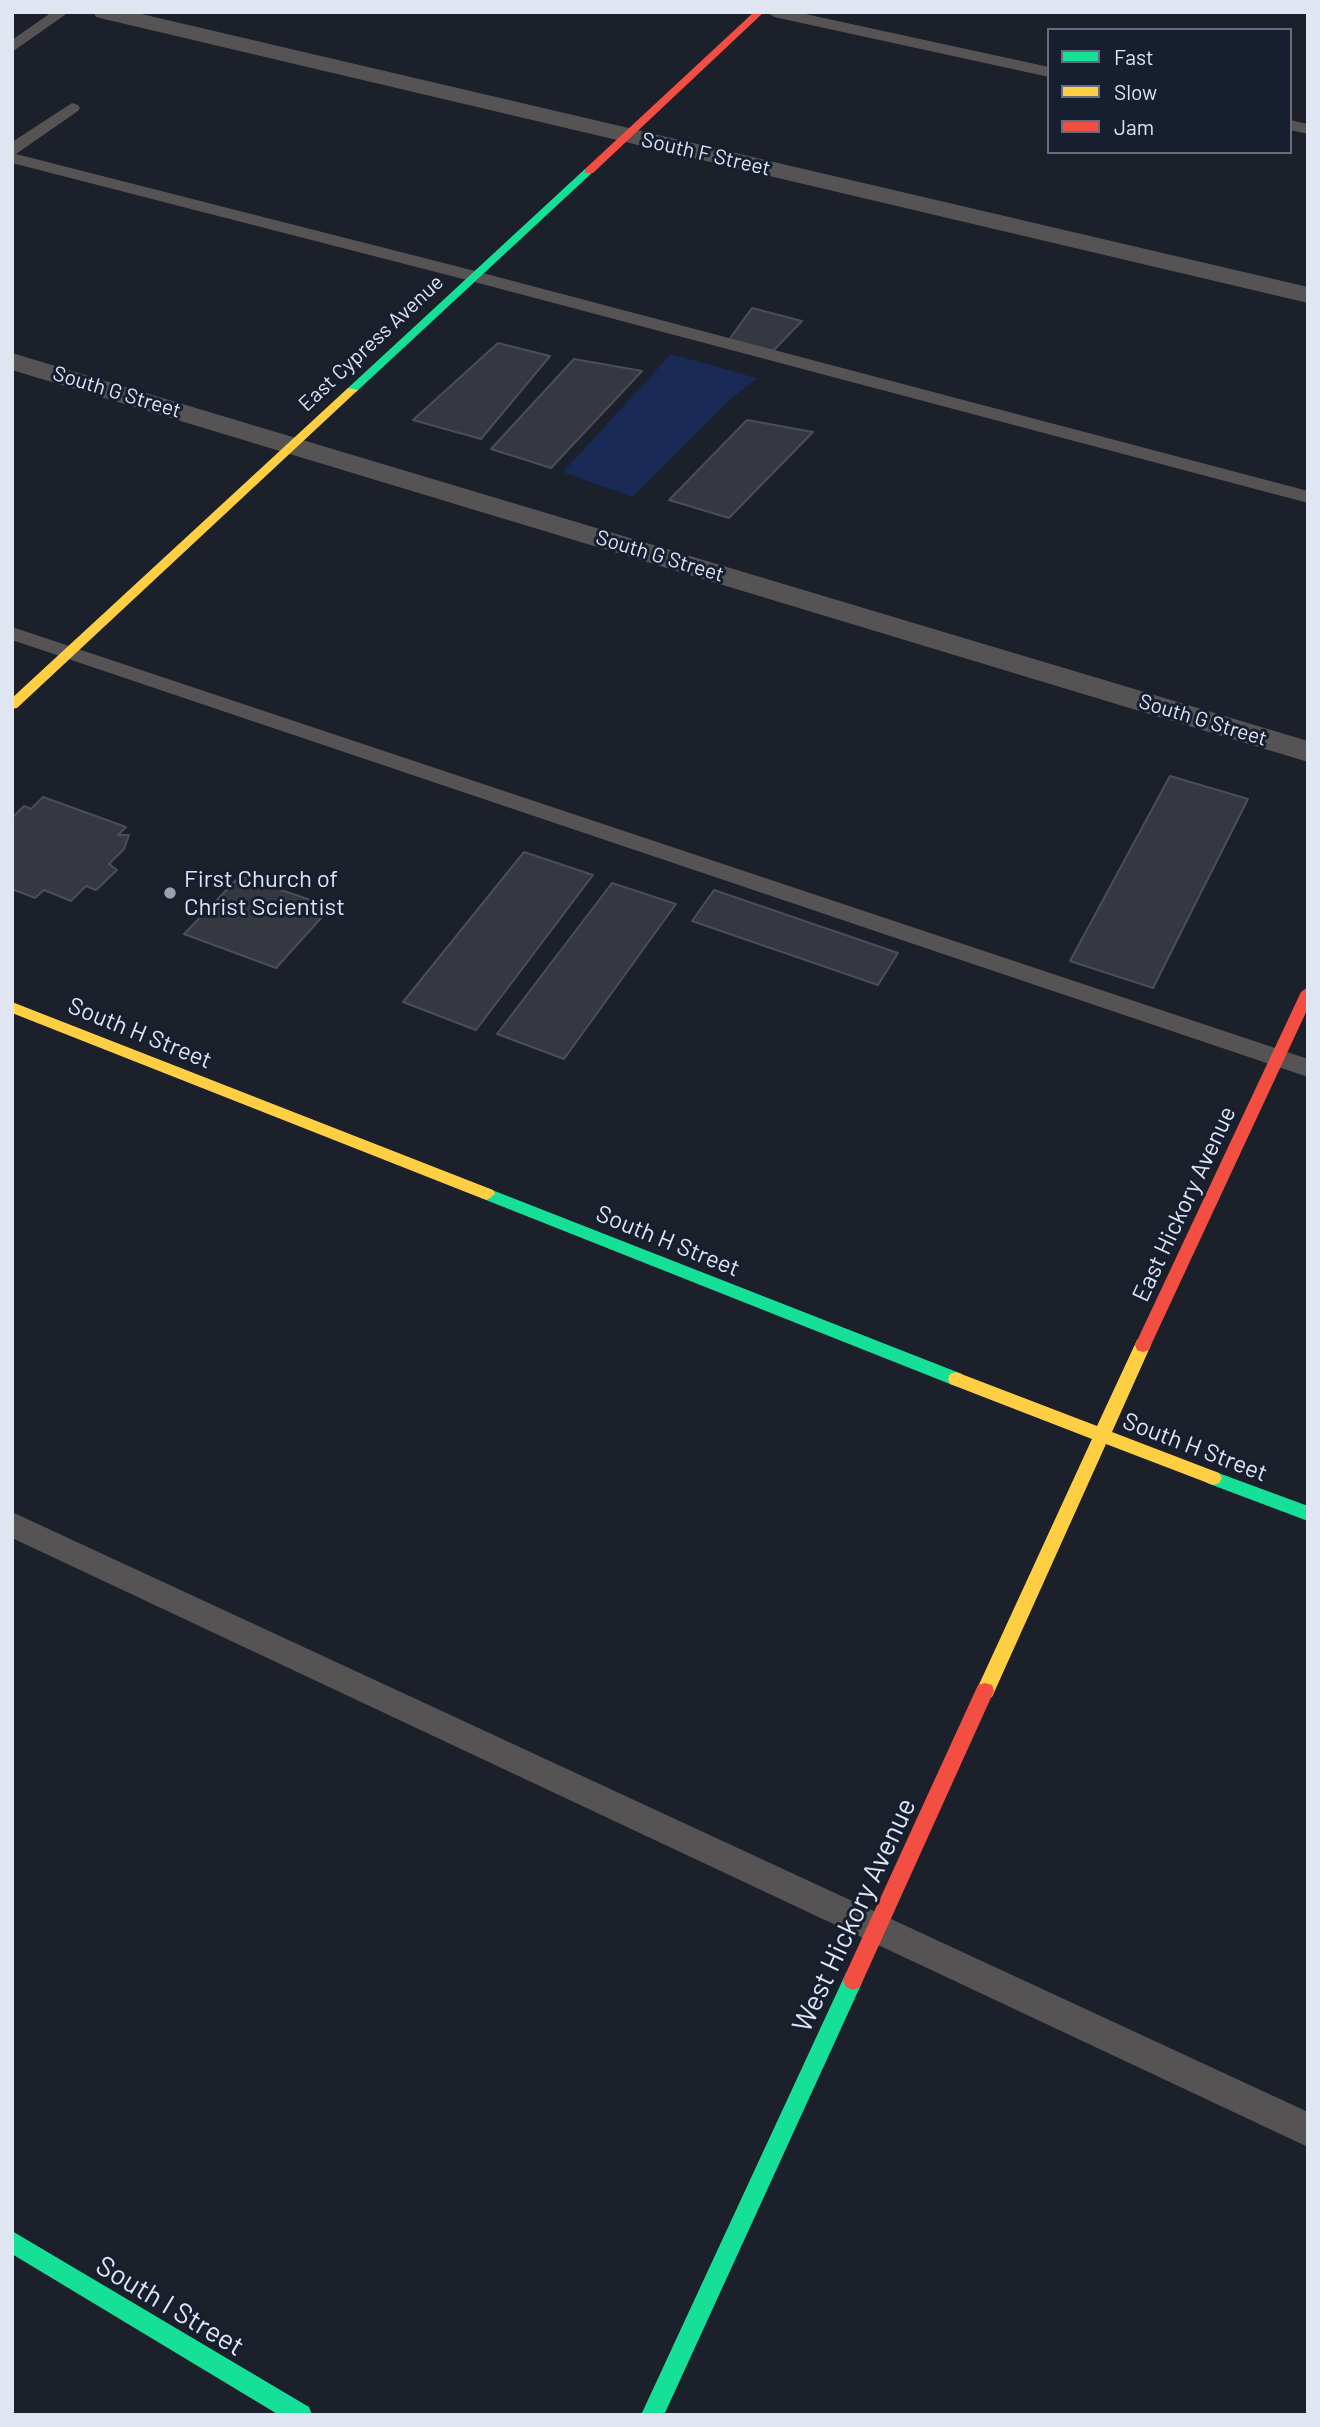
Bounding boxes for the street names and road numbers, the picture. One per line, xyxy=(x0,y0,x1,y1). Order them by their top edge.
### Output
street label: South F Street xyxy=(639,127,773,181)
street label: East Cypress Avenue xyxy=(293,269,449,417)
street label: South G Street xyxy=(50,361,184,423)
street label: South G Street xyxy=(593,525,727,587)
street label: South G Street xyxy=(1136,689,1270,751)
street label: South H Street xyxy=(64,991,216,1075)
street label: East Hickory Avenue xyxy=(1126,1102,1242,1306)
street label: South H Street xyxy=(592,1199,744,1283)
street label: South H Street xyxy=(1119,1406,1271,1488)
street label: West Hickory Avenue xyxy=(785,1793,923,2037)
street label: South I Street xyxy=(90,2249,250,2363)

